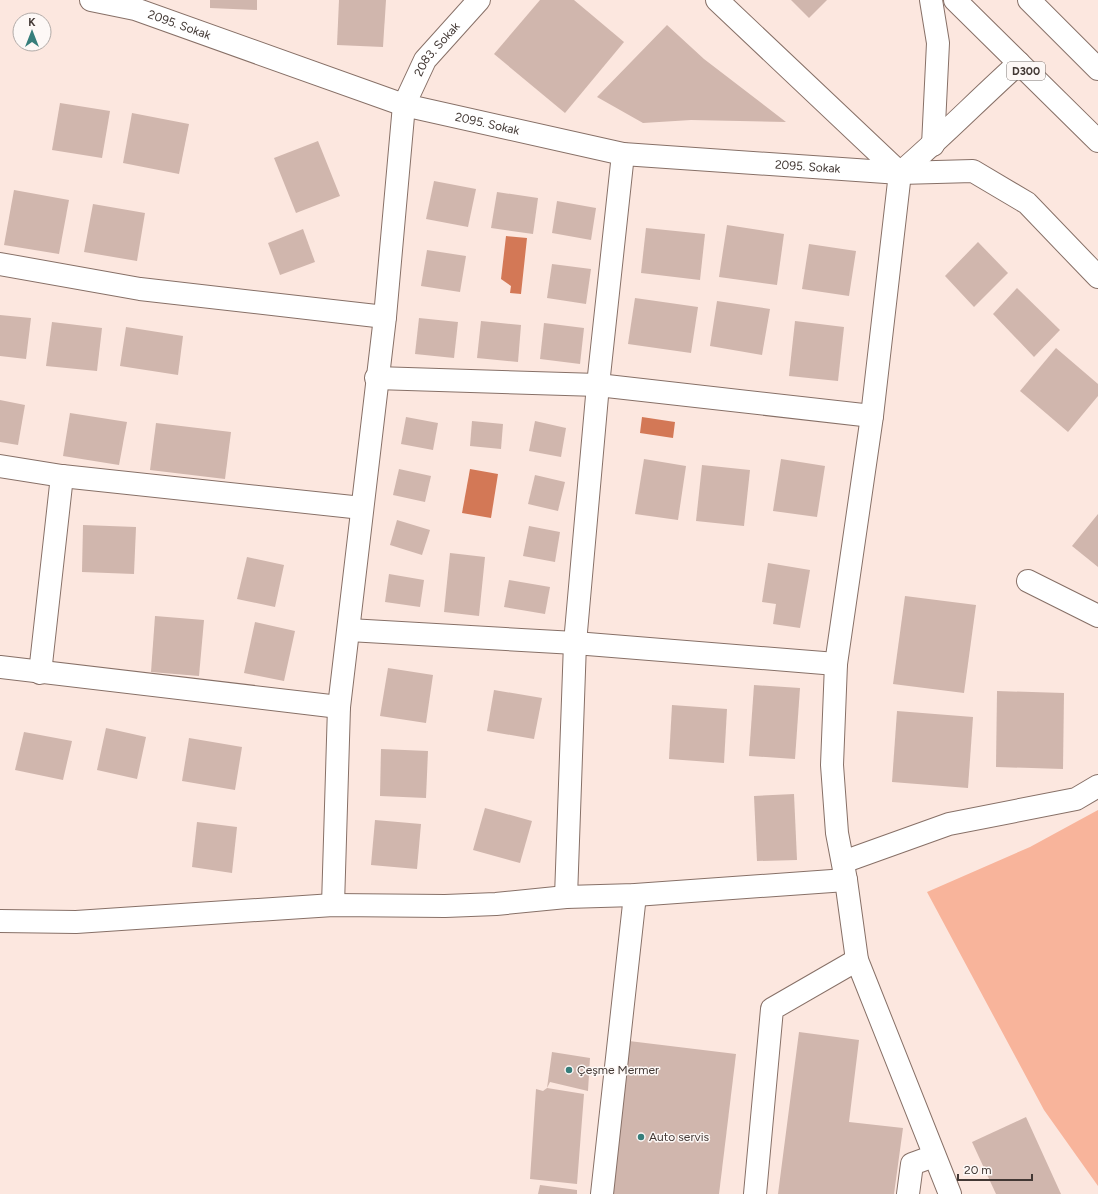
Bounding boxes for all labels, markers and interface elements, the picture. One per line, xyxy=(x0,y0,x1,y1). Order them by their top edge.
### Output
street label: 2095. Sokak xyxy=(146,7,213,43)
north arrow xyxy=(12,12,52,52)
text: K xyxy=(28,16,36,29)
street label: 2083. Sokak xyxy=(411,19,463,79)
road number: D300 xyxy=(1007,62,1045,80)
street label: 2095. Sokak xyxy=(454,110,521,138)
street label: 2095. Sokak xyxy=(774,157,841,176)
place label: Çeşme Mermer xyxy=(577,1063,659,1077)
marker: Çeşme Mermer xyxy=(564,1065,574,1075)
place label: Auto servis xyxy=(649,1130,709,1144)
marker: Auto servis xyxy=(636,1132,646,1142)
scale bar xyxy=(958,1156,1032,1182)
text: 20 m xyxy=(964,1163,992,1177)

